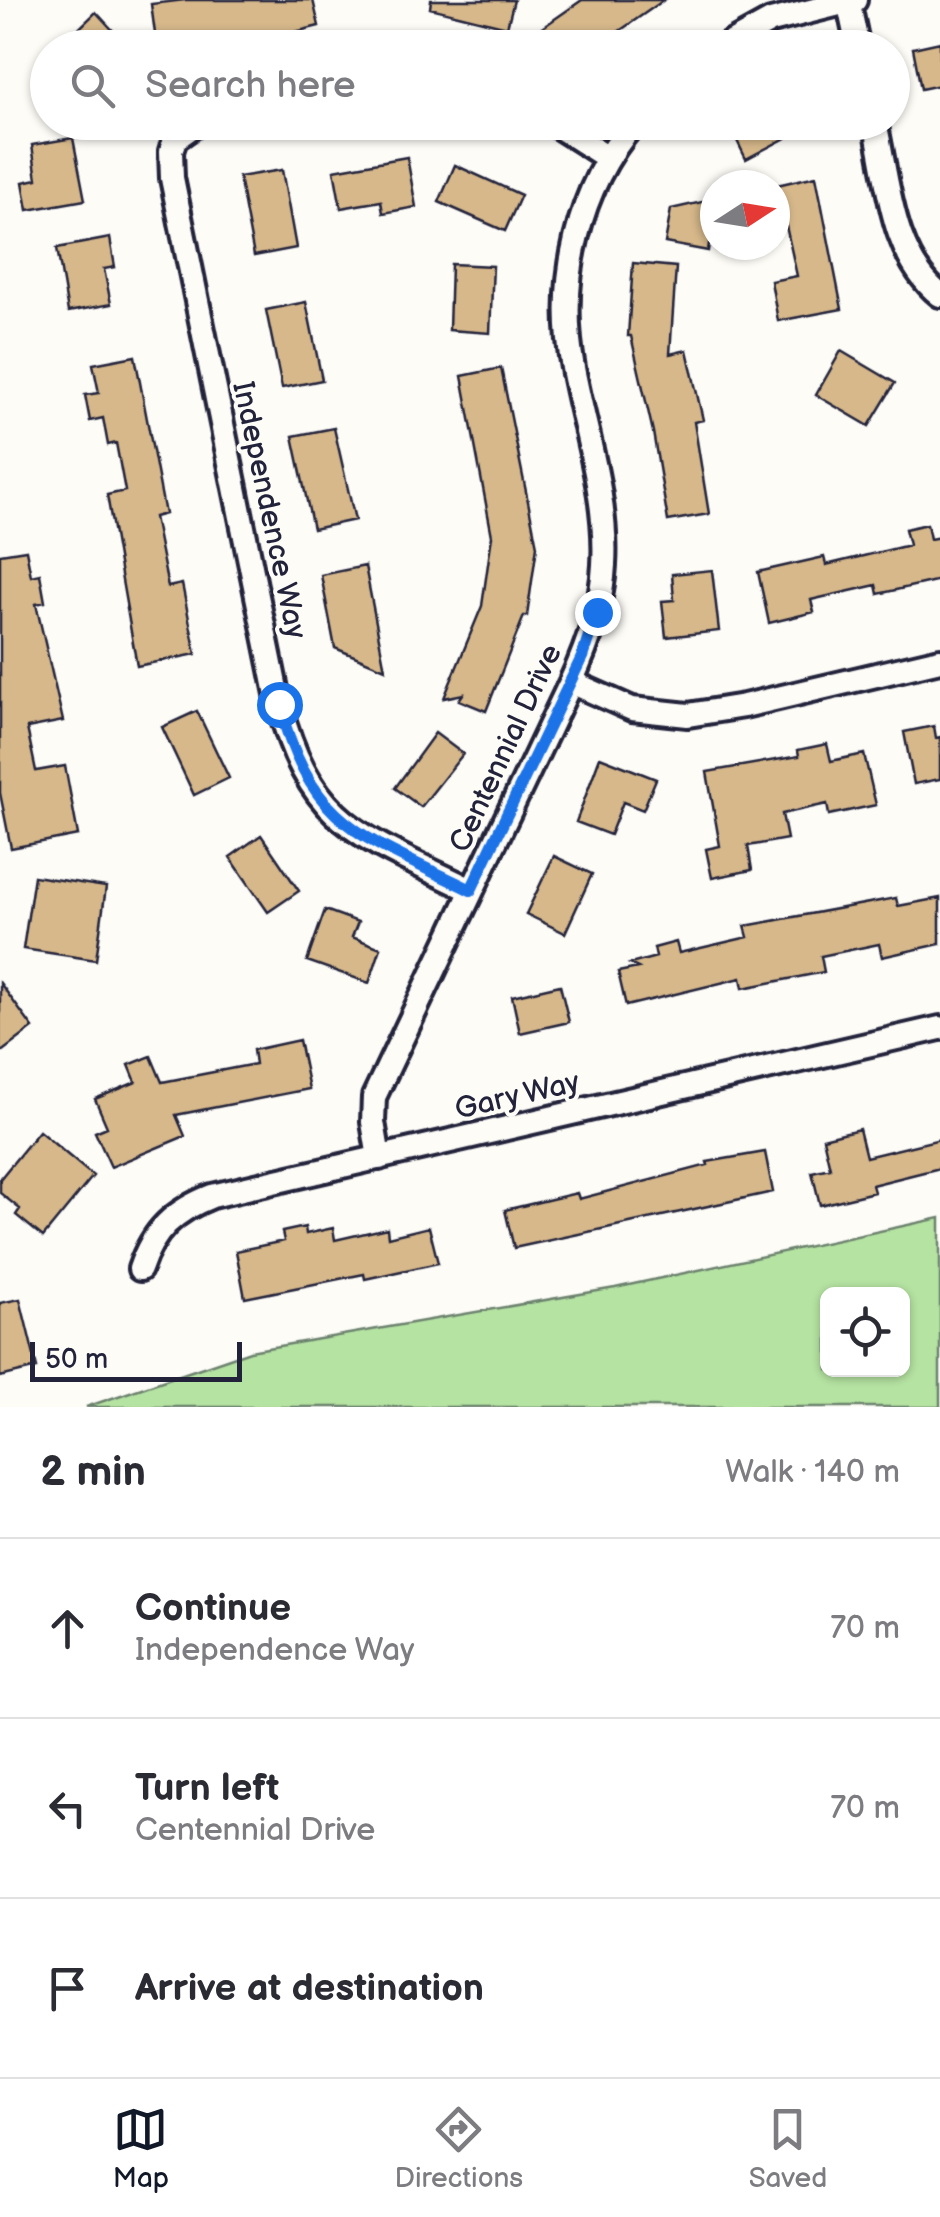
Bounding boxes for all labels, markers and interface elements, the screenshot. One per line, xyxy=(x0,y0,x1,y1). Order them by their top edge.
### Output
search box xyxy=(30,30,910,140)
icon: search xyxy=(65,58,120,113)
text: Search here xyxy=(145,63,356,108)
north arrow xyxy=(700,170,790,260)
street label: Independence Way xyxy=(224,378,314,643)
route end xyxy=(575,590,621,636)
street label: Centennial Drive xyxy=(442,639,570,858)
route start xyxy=(257,682,303,728)
street label: Gary Way xyxy=(452,1064,583,1128)
map controls xyxy=(820,1287,910,1377)
button: locate xyxy=(820,1287,910,1377)
scale bar xyxy=(30,1337,242,1382)
text: 50 m xyxy=(45,1343,108,1376)
text: 2 min xyxy=(40,1447,146,1498)
text: Walk · 140 m xyxy=(725,1453,900,1492)
text: Continue xyxy=(135,1586,291,1631)
icon: ahead xyxy=(40,1601,95,1656)
text: 70 m xyxy=(830,1609,900,1648)
text: Independence Way xyxy=(135,1631,415,1670)
text: Turn left xyxy=(135,1766,279,1811)
icon: left xyxy=(40,1781,95,1836)
text: 70 m xyxy=(830,1789,900,1828)
text: Centennial Drive xyxy=(135,1811,375,1850)
icon: arrive xyxy=(40,1961,95,2016)
text: Arrive at destination xyxy=(135,1966,484,2011)
tab: Map xyxy=(113,2102,169,2195)
tab: Directions xyxy=(394,2102,523,2195)
tab: Saved xyxy=(749,2102,827,2195)

